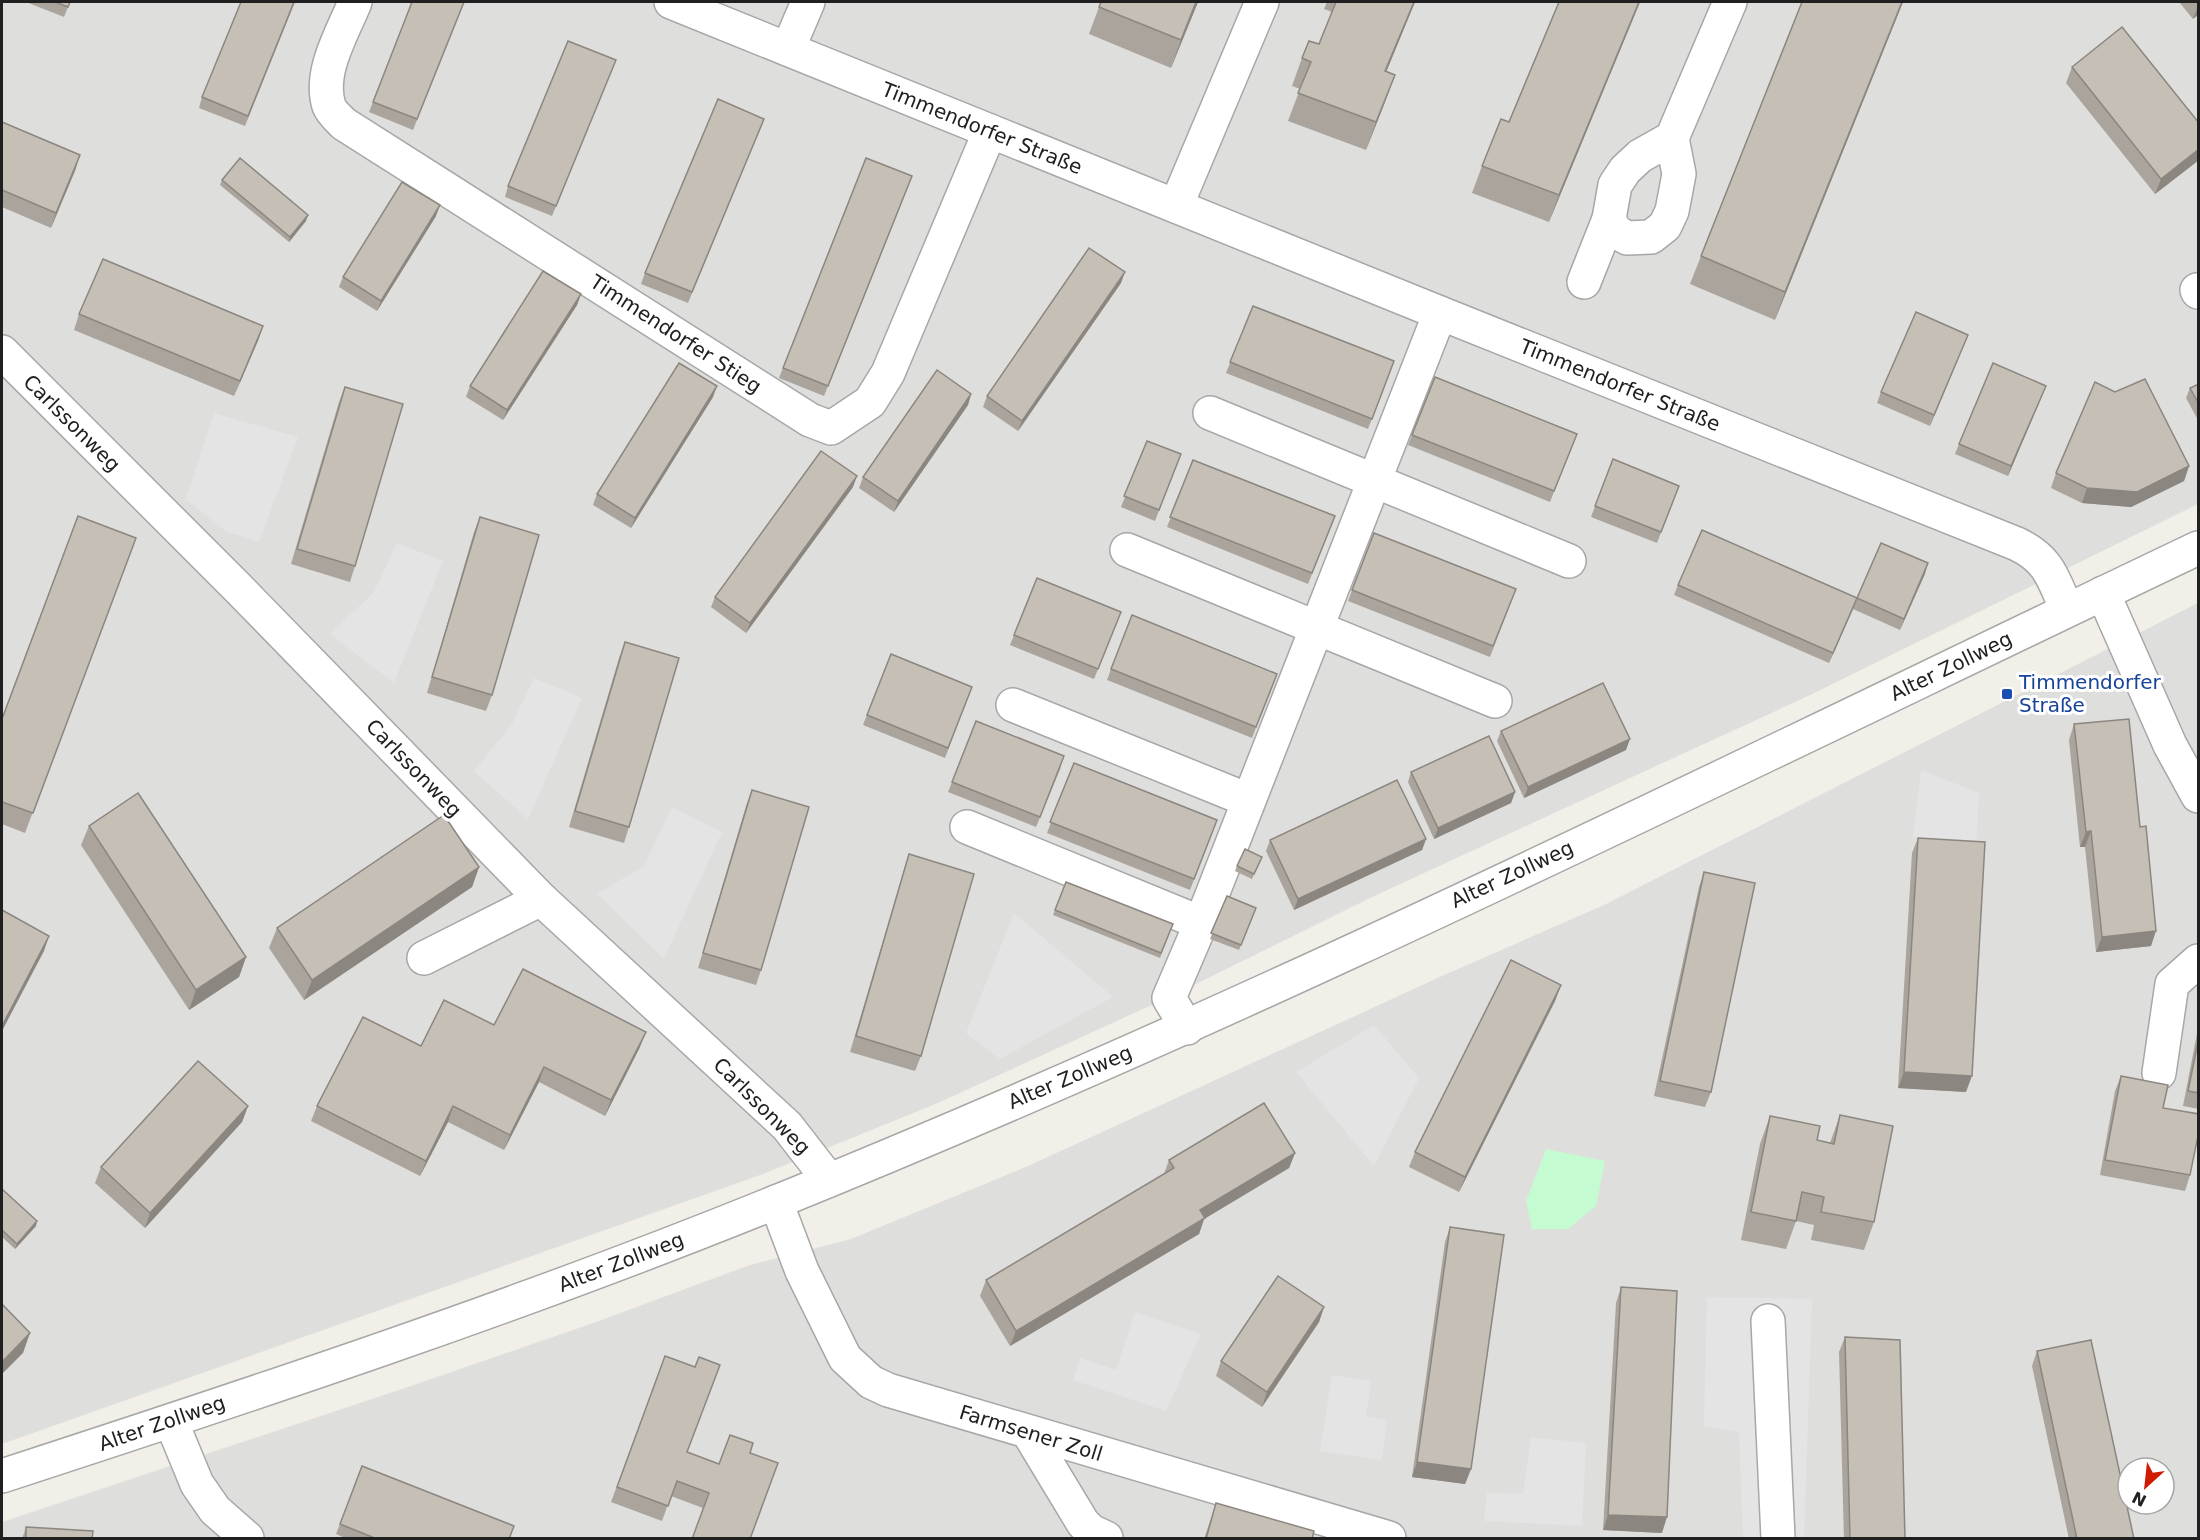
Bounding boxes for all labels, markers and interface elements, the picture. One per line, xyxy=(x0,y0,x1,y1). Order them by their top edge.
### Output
street label: Timmendorfer Straße xyxy=(877,76,1086,179)
street label: Timmendorfer Stieg xyxy=(585,269,766,398)
street label: Timmendorfer Straße xyxy=(1515,333,1724,436)
street label: Carlssonweg xyxy=(19,370,125,476)
street label: Alter Zollweg xyxy=(1886,626,2016,706)
place label: Timmendorfer Straße xyxy=(2018,670,2162,717)
marker: Timmendorfer Straße xyxy=(2000,687,2014,701)
street label: Carlssonweg xyxy=(361,714,467,822)
street label: Alter Zollweg xyxy=(1447,835,1577,913)
street label: Alter Zollweg xyxy=(1004,1040,1136,1114)
street label: Carlssonweg xyxy=(709,1053,815,1159)
street label: Alter Zollweg xyxy=(555,1227,687,1297)
street label: Alter Zollweg xyxy=(96,1390,228,1456)
street label: Farmsener Zoll xyxy=(956,1400,1106,1466)
north arrow xyxy=(2116,1456,2176,1516)
text: N xyxy=(2129,1487,2150,1510)

